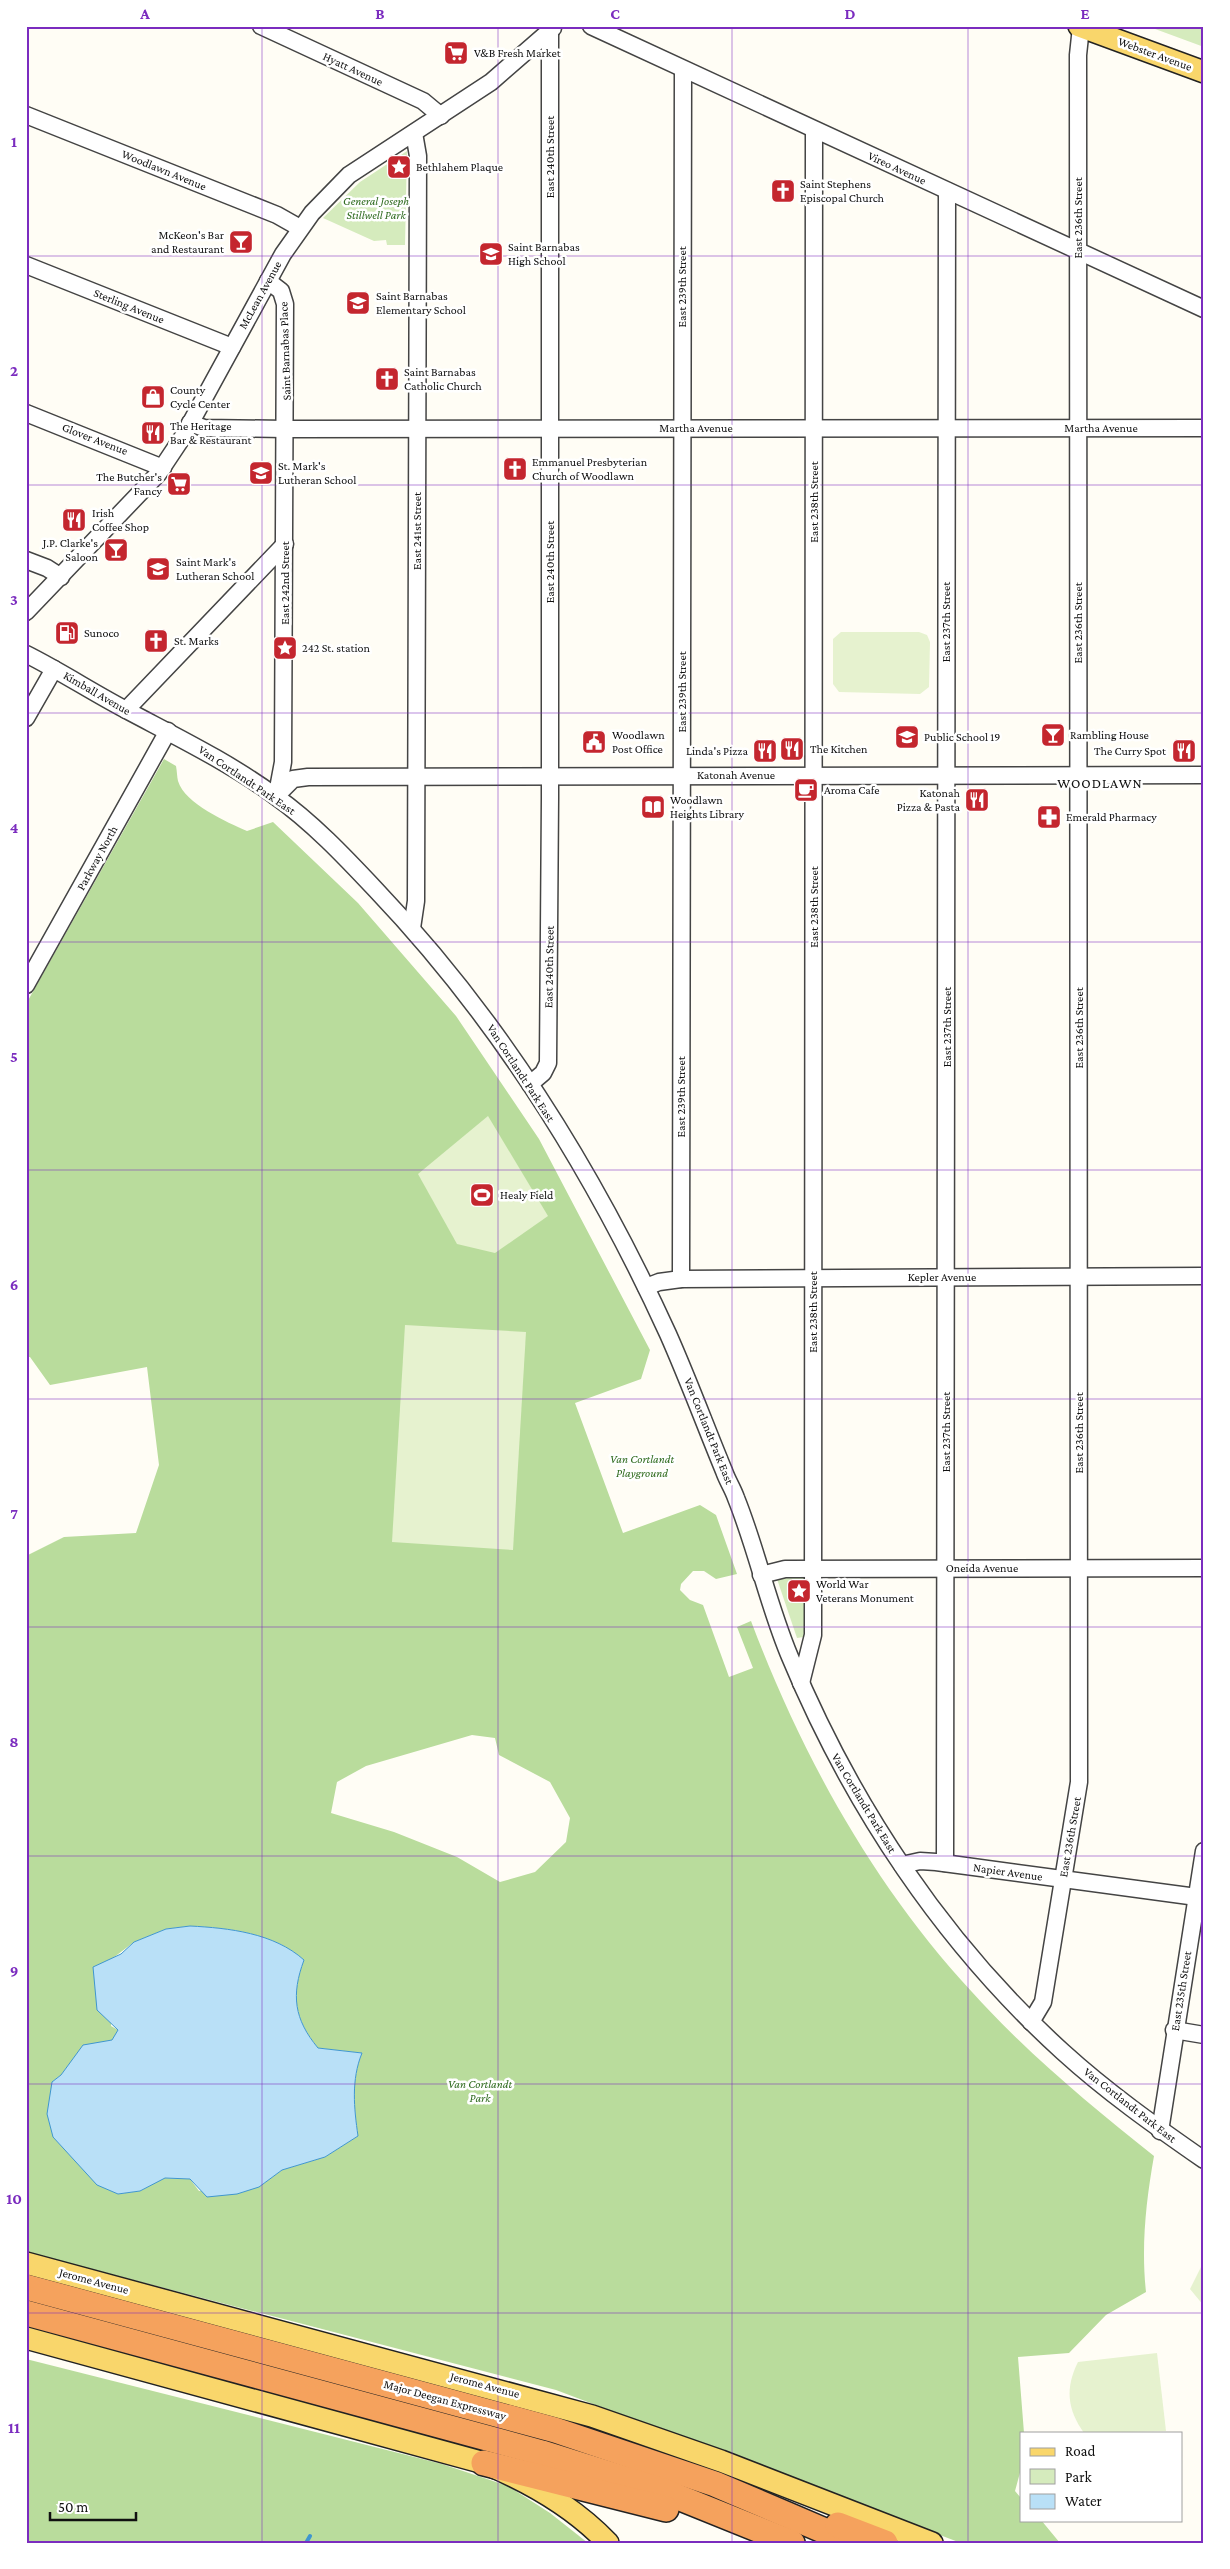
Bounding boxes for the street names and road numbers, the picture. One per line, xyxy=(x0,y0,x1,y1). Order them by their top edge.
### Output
street label: Webster Avenue xyxy=(1116,34,1194,74)
street label: Hyatt Avenue xyxy=(321,49,385,89)
street label: East 240th Street xyxy=(543,115,557,198)
street label: Woodlawn Avenue xyxy=(120,147,208,193)
street label: Vireo Avenue xyxy=(866,148,928,188)
street label: East 236th Street xyxy=(1071,176,1085,259)
street label: East 239th Street xyxy=(675,245,689,328)
street label: McLean Avenue xyxy=(236,258,284,332)
street label: Sterling Avenue xyxy=(92,285,166,327)
street label: Saint Barnabas Place xyxy=(276,301,294,401)
street label: Glover Avenue xyxy=(60,420,130,458)
street label: Martha Avenue xyxy=(659,421,733,435)
street label: Martha Avenue xyxy=(1064,421,1138,435)
street label: East 238th Street xyxy=(807,460,821,543)
street label: East 241st Street xyxy=(410,491,424,570)
street label: East 240th Street xyxy=(543,520,557,603)
street label: East 242nd Street xyxy=(278,540,292,625)
street label: East 237th Street xyxy=(939,581,953,662)
street label: East 236th Street xyxy=(1071,581,1085,664)
street label: East 239th Street xyxy=(675,650,689,733)
street label: Kimball Avenue xyxy=(61,668,133,718)
street label: Van Cortlandt Park East xyxy=(196,742,299,818)
street label: Katonah Avenue xyxy=(697,768,775,782)
street label: Parkway North xyxy=(74,823,121,893)
street label: East 238th Street xyxy=(807,865,821,948)
street label: East 240th Street xyxy=(541,925,557,1008)
street label: East 237th Street xyxy=(940,986,954,1067)
street label: East 236th Street xyxy=(1072,986,1086,1069)
street label: Van Cortlandt Park East xyxy=(484,1021,558,1125)
street label: East 239th Street xyxy=(674,1055,688,1138)
street label: East 238th Street xyxy=(806,1270,820,1353)
street label: Kepler Avenue xyxy=(908,1270,976,1284)
street label: Van Cortlandt Park East xyxy=(681,1376,737,1487)
street label: East 237th Street xyxy=(939,1391,953,1472)
street label: East 236th Street xyxy=(1072,1391,1086,1474)
street label: Oneida Avenue xyxy=(946,1561,1018,1575)
street label: Van Cortlandt Park East xyxy=(829,1751,900,1856)
street label: East 236th Street xyxy=(1056,1795,1084,1878)
street label: Napier Avenue xyxy=(972,1860,1044,1884)
street label: East 235th Street xyxy=(1168,1949,1194,2032)
street label: Van Cortlandt Park East xyxy=(1081,2064,1180,2146)
street label: Jerome Avenue xyxy=(57,2265,130,2297)
street label: Jerome Avenue xyxy=(448,2369,521,2401)
street label: Major Deegan Expressway xyxy=(382,2377,508,2423)

